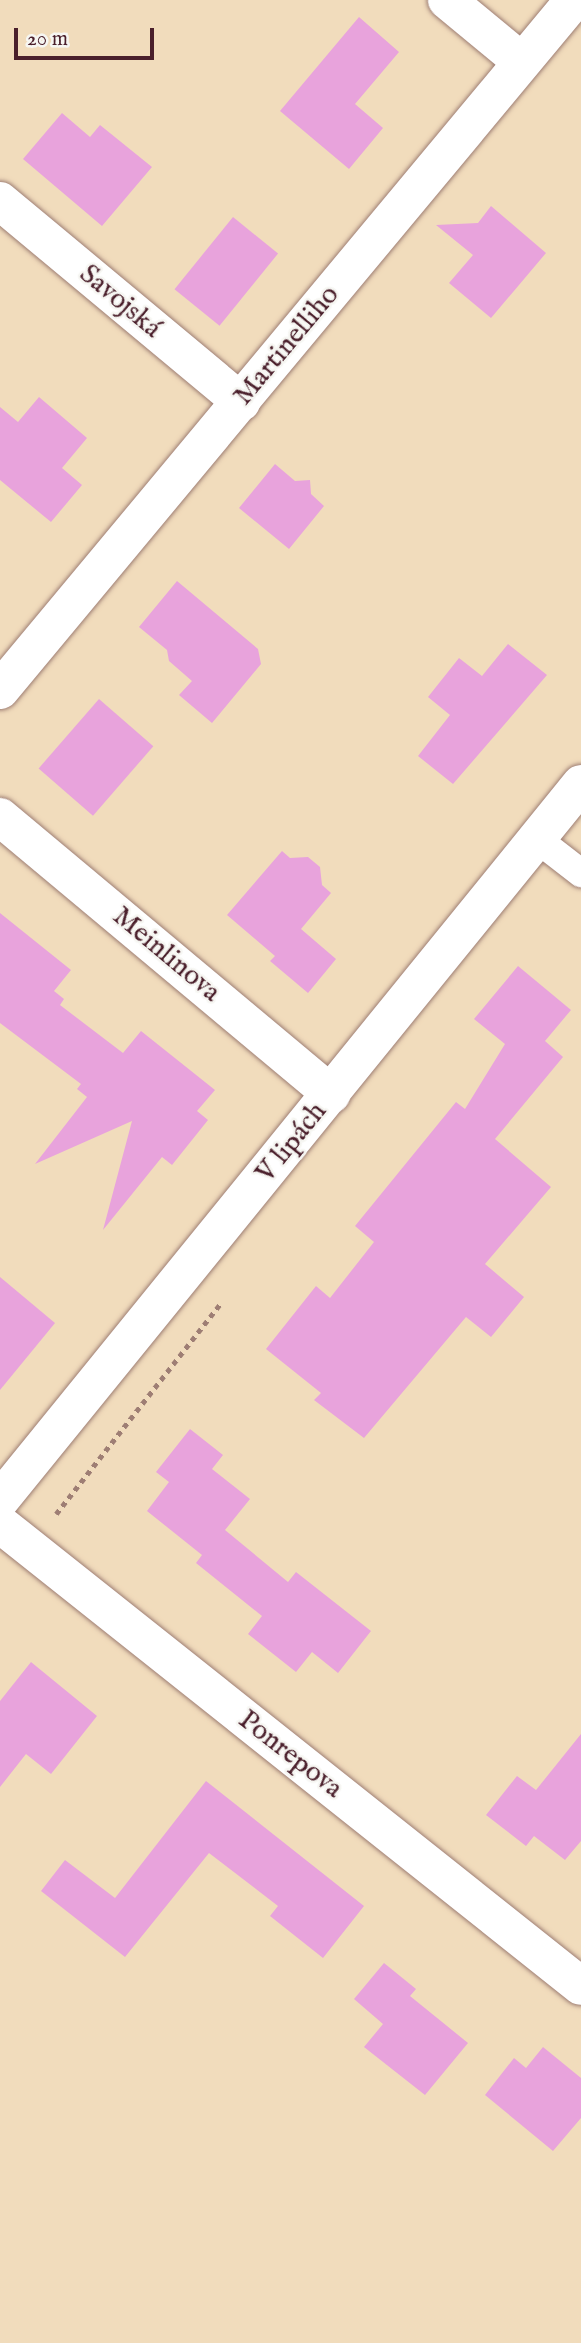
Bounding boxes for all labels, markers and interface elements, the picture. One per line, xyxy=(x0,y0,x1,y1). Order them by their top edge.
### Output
scale bar xyxy=(18,14,158,58)
text: 20 m xyxy=(27,26,68,53)
street label: Savojská xyxy=(72,258,168,346)
street label: Martinelliho xyxy=(227,279,347,413)
street label: Meinlinova xyxy=(105,900,227,1010)
street label: V lipách xyxy=(249,1096,335,1190)
street label: Ponrepova xyxy=(231,1704,349,1806)

